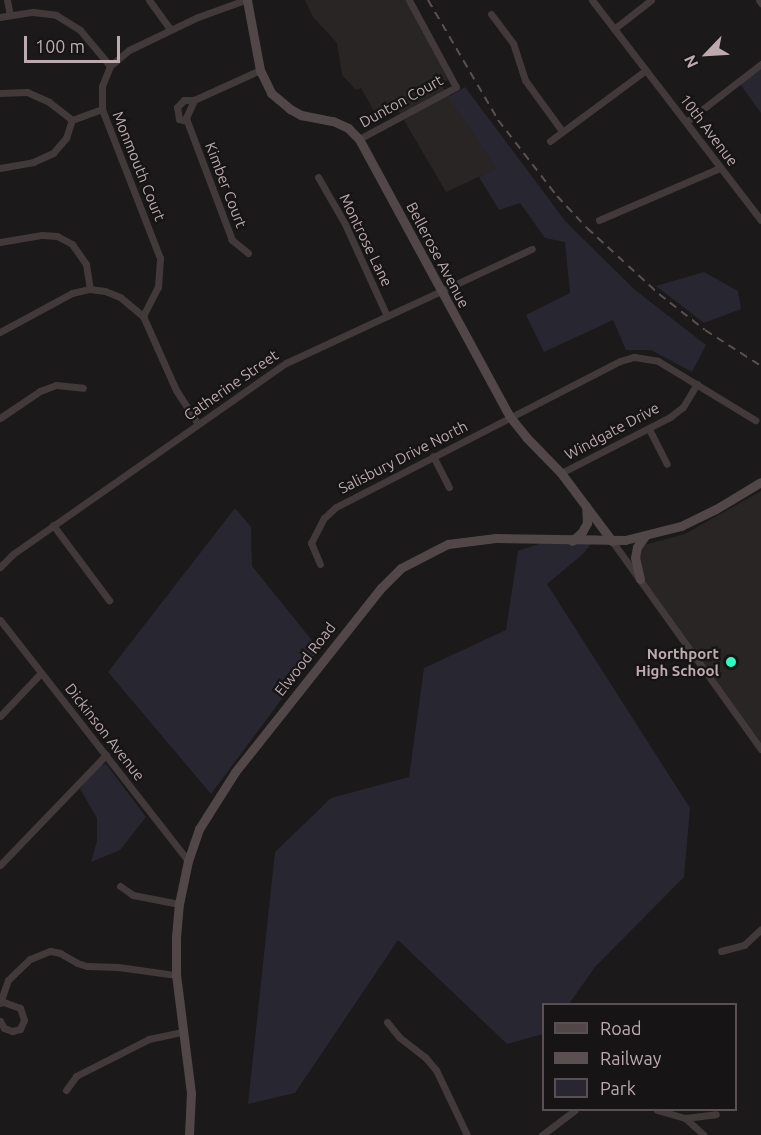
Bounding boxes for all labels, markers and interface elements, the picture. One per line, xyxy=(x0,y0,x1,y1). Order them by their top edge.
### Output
scale bar xyxy=(27,24,123,62)
north arrow xyxy=(677,24,737,84)
text: 100 m xyxy=(35,36,85,56)
text: N xyxy=(680,52,701,71)
street label: Dunton Court xyxy=(356,71,446,131)
street label: 10th Avenue xyxy=(676,91,742,169)
street label: Monmouth Court xyxy=(109,109,169,223)
street label: Kimber Court xyxy=(201,140,251,230)
street label: Montrose Lane xyxy=(336,191,396,289)
street label: Bellerose Avenue xyxy=(403,199,473,311)
street label: Catherine Street xyxy=(180,346,282,424)
street label: Windgate Drive xyxy=(562,399,662,463)
street label: Salisbury Drive North xyxy=(336,417,470,497)
street label: Elwood Road xyxy=(271,619,339,699)
place label: Northport High School xyxy=(636,644,719,679)
marker: Northport High School xyxy=(724,655,738,669)
street label: Dickinson Avenue xyxy=(61,680,149,784)
legend xyxy=(542,1003,737,1111)
text: Road xyxy=(600,1018,642,1038)
text: Railway xyxy=(600,1048,661,1068)
text: Park xyxy=(600,1078,636,1098)

